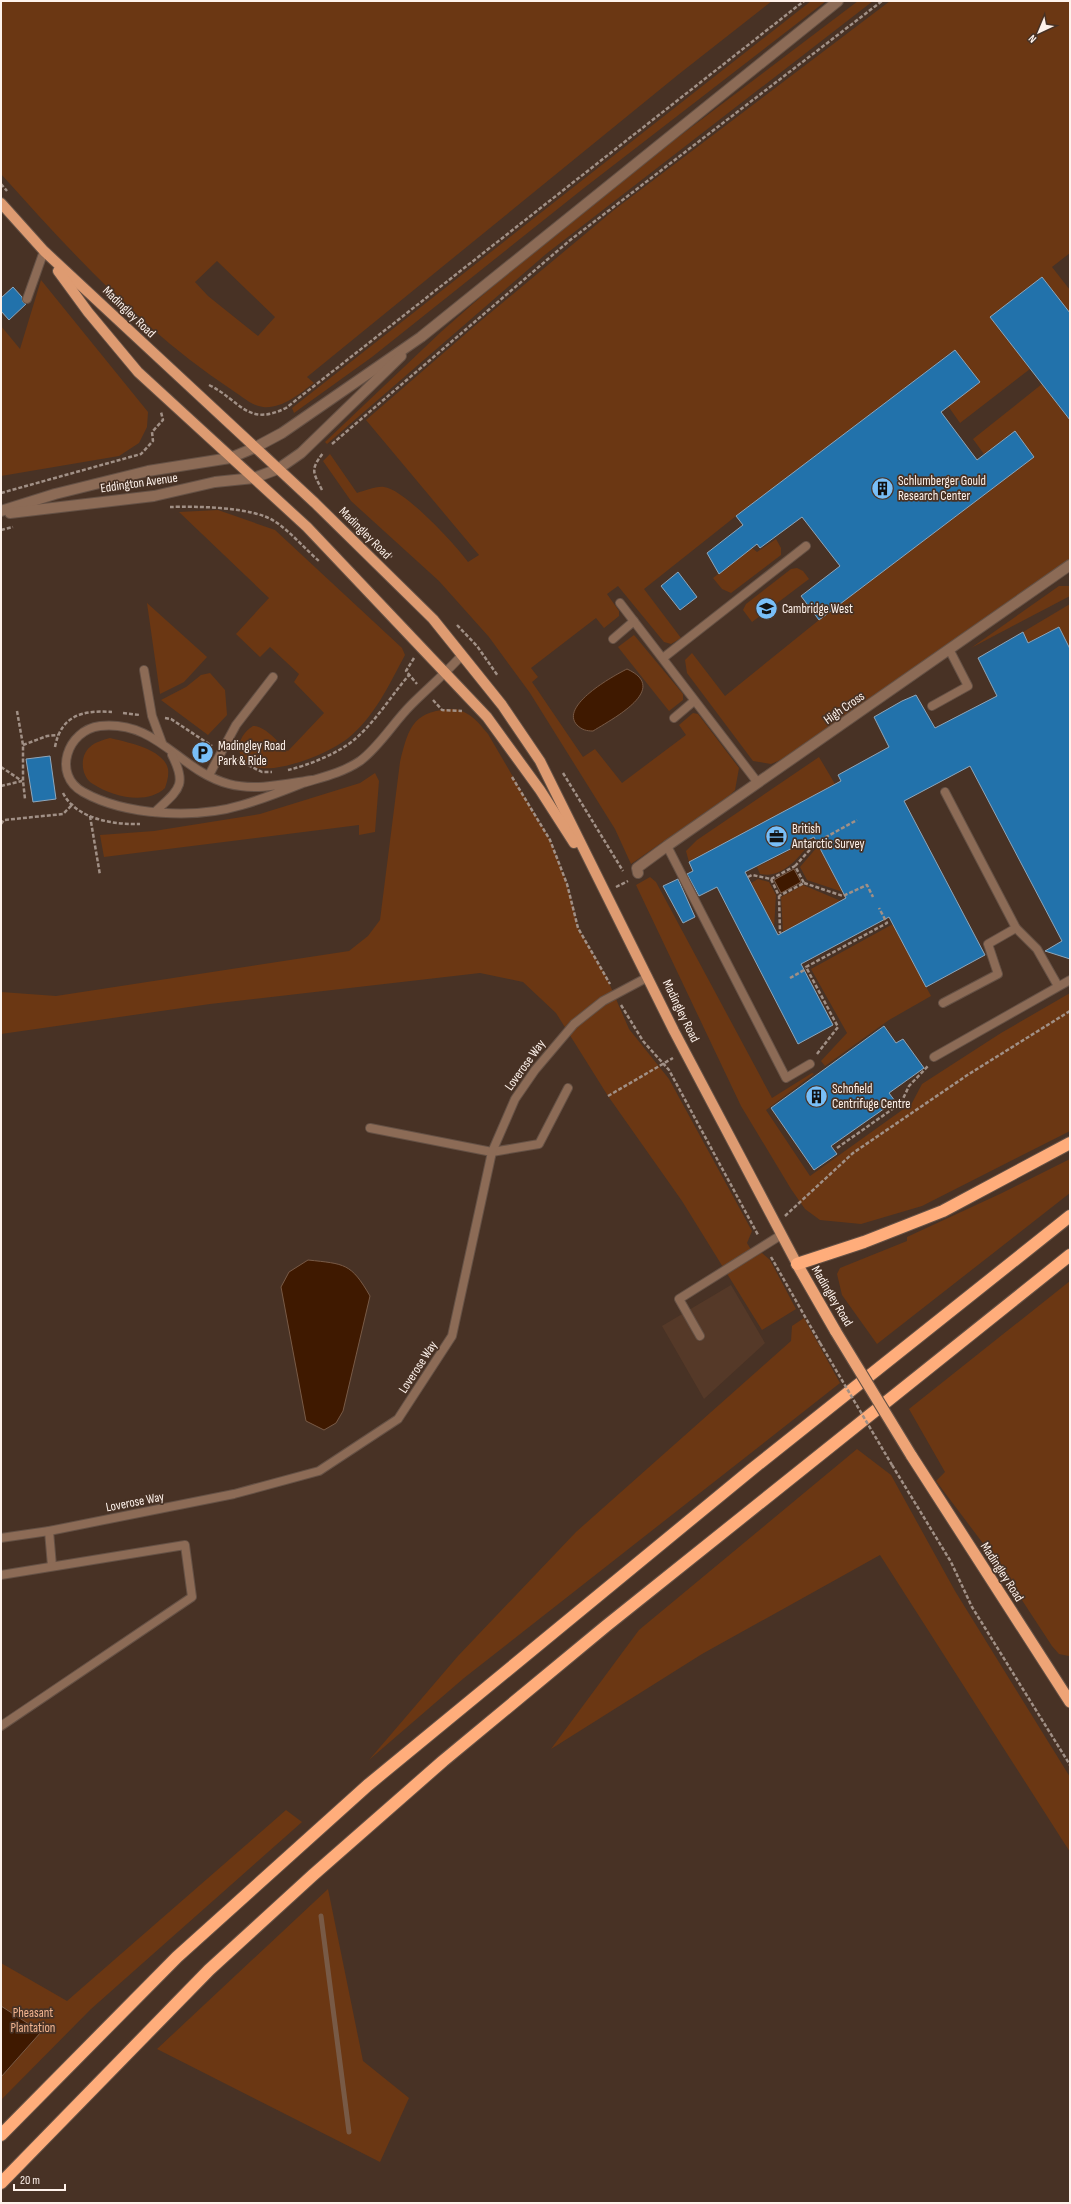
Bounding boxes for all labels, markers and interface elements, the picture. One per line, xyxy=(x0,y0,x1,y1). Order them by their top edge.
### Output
north arrow xyxy=(1019,12,1059,52)
text: N xyxy=(1026,32,1039,46)
street label: Madingley Road xyxy=(99,283,159,341)
street label: Eddington Avenue xyxy=(99,470,179,496)
place label: Schlumberger Gould Research Center xyxy=(898,473,986,504)
building icon: Schlumberger Gould Research Center xyxy=(870,475,896,501)
street label: Madingley Road xyxy=(335,503,395,563)
school or university icon: Cambridge West xyxy=(754,596,780,622)
place label: Cambridge West xyxy=(782,601,853,617)
street label: High Cross xyxy=(820,688,868,728)
place label: Madingley Road Park & Ride xyxy=(218,738,286,769)
parking icon: Madingley Road Park & Ride xyxy=(189,740,215,766)
place label: British Antarctic Survey xyxy=(791,821,865,852)
office icon: British Antarctic Survey xyxy=(764,823,790,849)
street label: Madingley Road xyxy=(659,977,703,1045)
street label: Loverose Way xyxy=(501,1036,549,1094)
place label: Schofield Centrifuge Centre xyxy=(832,1081,911,1112)
building icon: Schofield Centrifuge Centre xyxy=(803,1083,829,1109)
street label: Madingley Road xyxy=(808,1263,856,1329)
street label: Loverose Way xyxy=(395,1338,441,1396)
street label: Loverose Way xyxy=(104,1489,166,1515)
street label: Madingley Road xyxy=(977,1539,1027,1605)
park label: Pheasant Plantation xyxy=(11,2005,55,2036)
scale bar xyxy=(14,2166,65,2192)
text: 20 m xyxy=(20,2173,40,2188)

